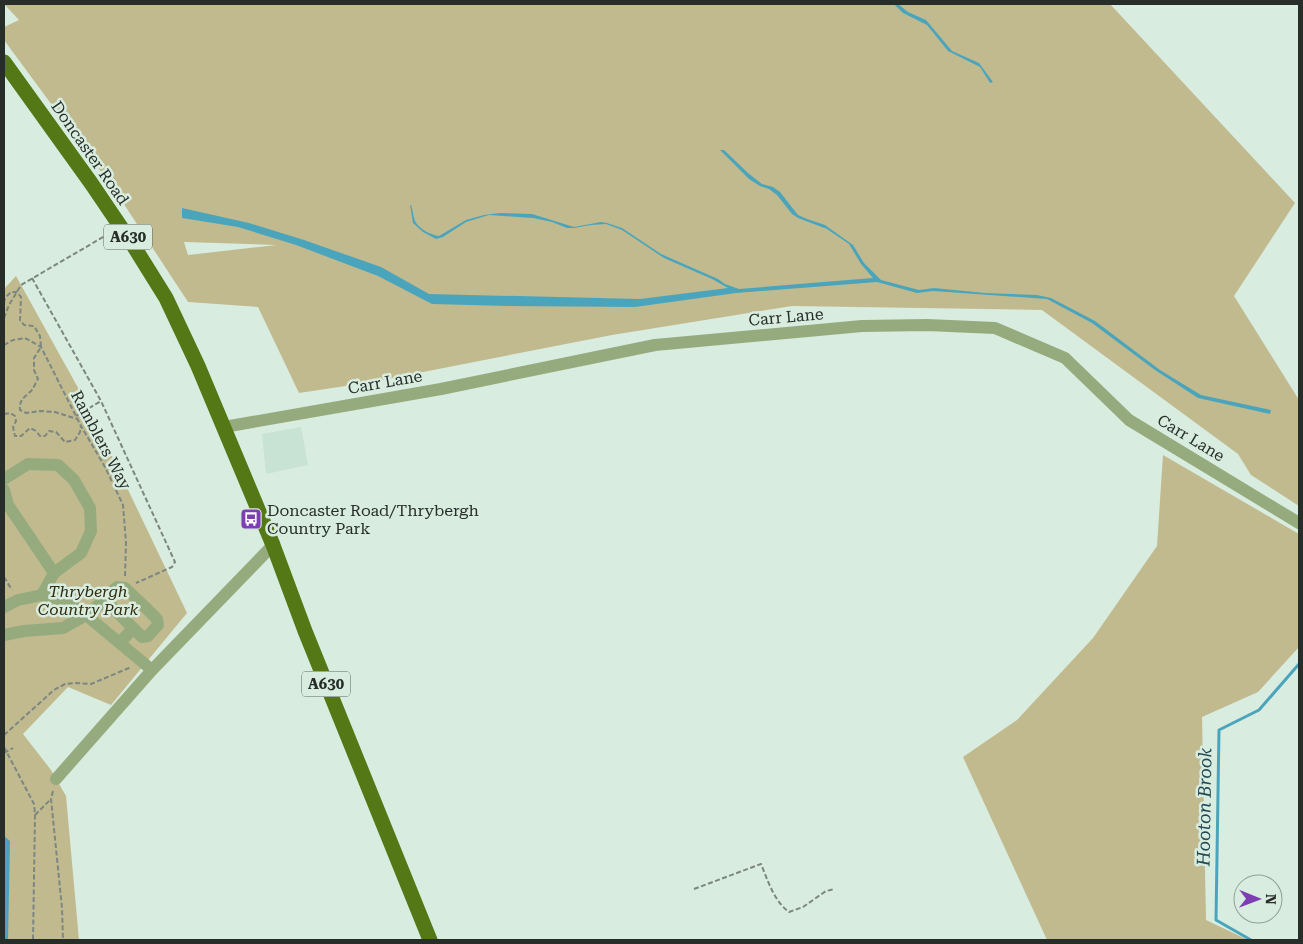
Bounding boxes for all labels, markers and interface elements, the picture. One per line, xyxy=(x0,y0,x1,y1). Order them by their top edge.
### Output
street label: Doncaster Road xyxy=(47,97,133,209)
road number: A630 xyxy=(104,224,152,250)
street label: Carr Lane xyxy=(748,304,824,330)
street label: Carr Lane xyxy=(346,366,424,398)
street label: Ramblers Way xyxy=(67,387,135,493)
street label: Carr Lane xyxy=(1154,410,1228,466)
place label: Doncaster Road/Thrybergh Country Park xyxy=(267,501,479,538)
bus stop icon: Doncaster Road/Thrybergh Country Park xyxy=(239,507,263,531)
park label: Thrybergh Country Park xyxy=(38,582,139,619)
road number: A630 xyxy=(302,672,350,696)
water label: Hooton Brook xyxy=(1192,747,1216,867)
north arrow xyxy=(1233,874,1283,924)
text: N xyxy=(1263,894,1279,905)

